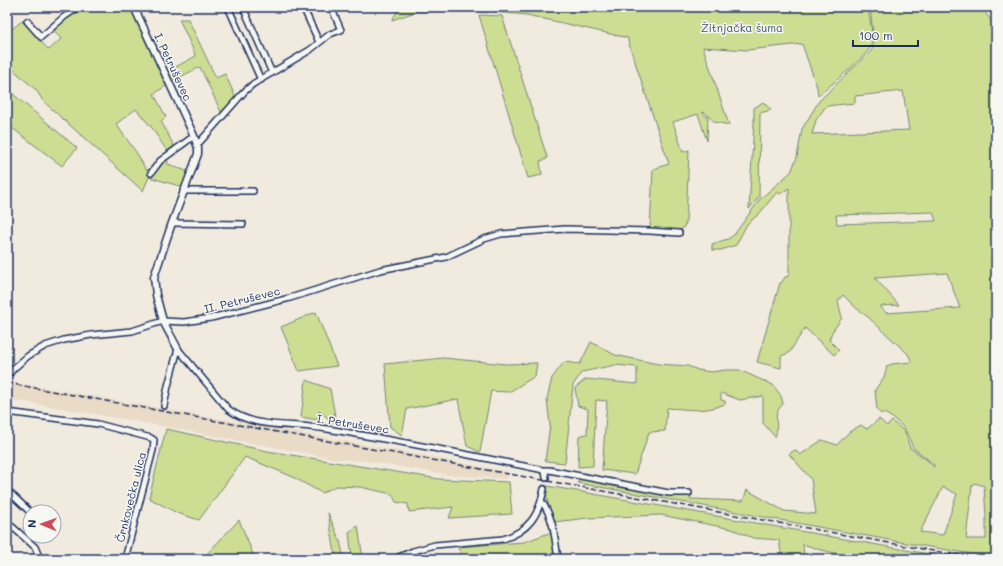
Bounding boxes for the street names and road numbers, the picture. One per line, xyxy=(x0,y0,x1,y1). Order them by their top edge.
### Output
street label: I. Petruševec xyxy=(151,31,196,103)
street label: II. Petruševec xyxy=(202,283,281,316)
street label: I. Petruševec xyxy=(316,410,390,437)
street label: Črnkovečka ulica xyxy=(112,450,149,544)

